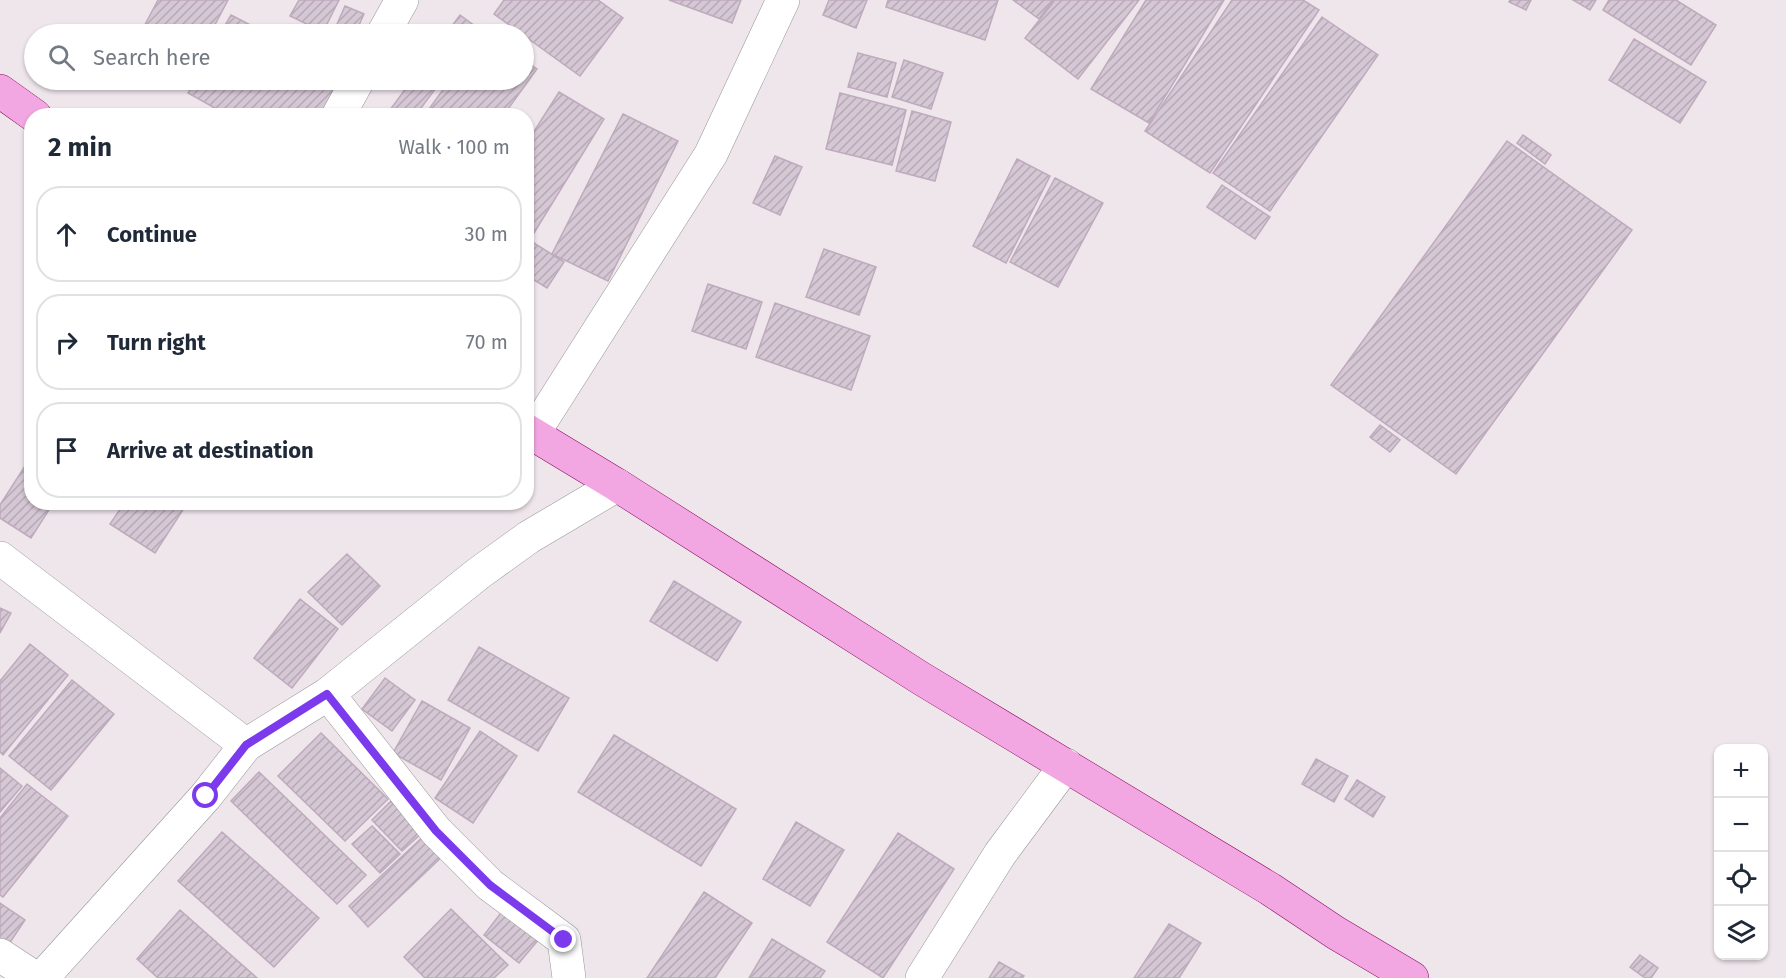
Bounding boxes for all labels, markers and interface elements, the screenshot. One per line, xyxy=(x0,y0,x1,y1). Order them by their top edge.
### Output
search box xyxy=(24,24,534,90)
icon: search xyxy=(45,41,78,74)
text: Search here xyxy=(93,44,211,71)
text: 2 min xyxy=(48,132,112,163)
text: Walk · 100 m xyxy=(398,135,510,159)
icon: ahead xyxy=(50,218,83,251)
text: Continue xyxy=(107,221,197,248)
text: 30 m xyxy=(464,222,508,246)
icon: right xyxy=(50,326,83,359)
text: Turn right xyxy=(107,329,206,356)
text: 70 m xyxy=(466,330,508,354)
icon: arrive xyxy=(50,434,83,467)
text: Arrive at destination xyxy=(107,437,314,464)
map controls xyxy=(1714,744,1768,960)
button: + xyxy=(1714,744,1768,798)
route start xyxy=(192,782,218,808)
button: − xyxy=(1714,798,1768,852)
button: locate xyxy=(1714,852,1768,906)
button: layers xyxy=(1714,906,1768,960)
route end xyxy=(550,926,576,952)

